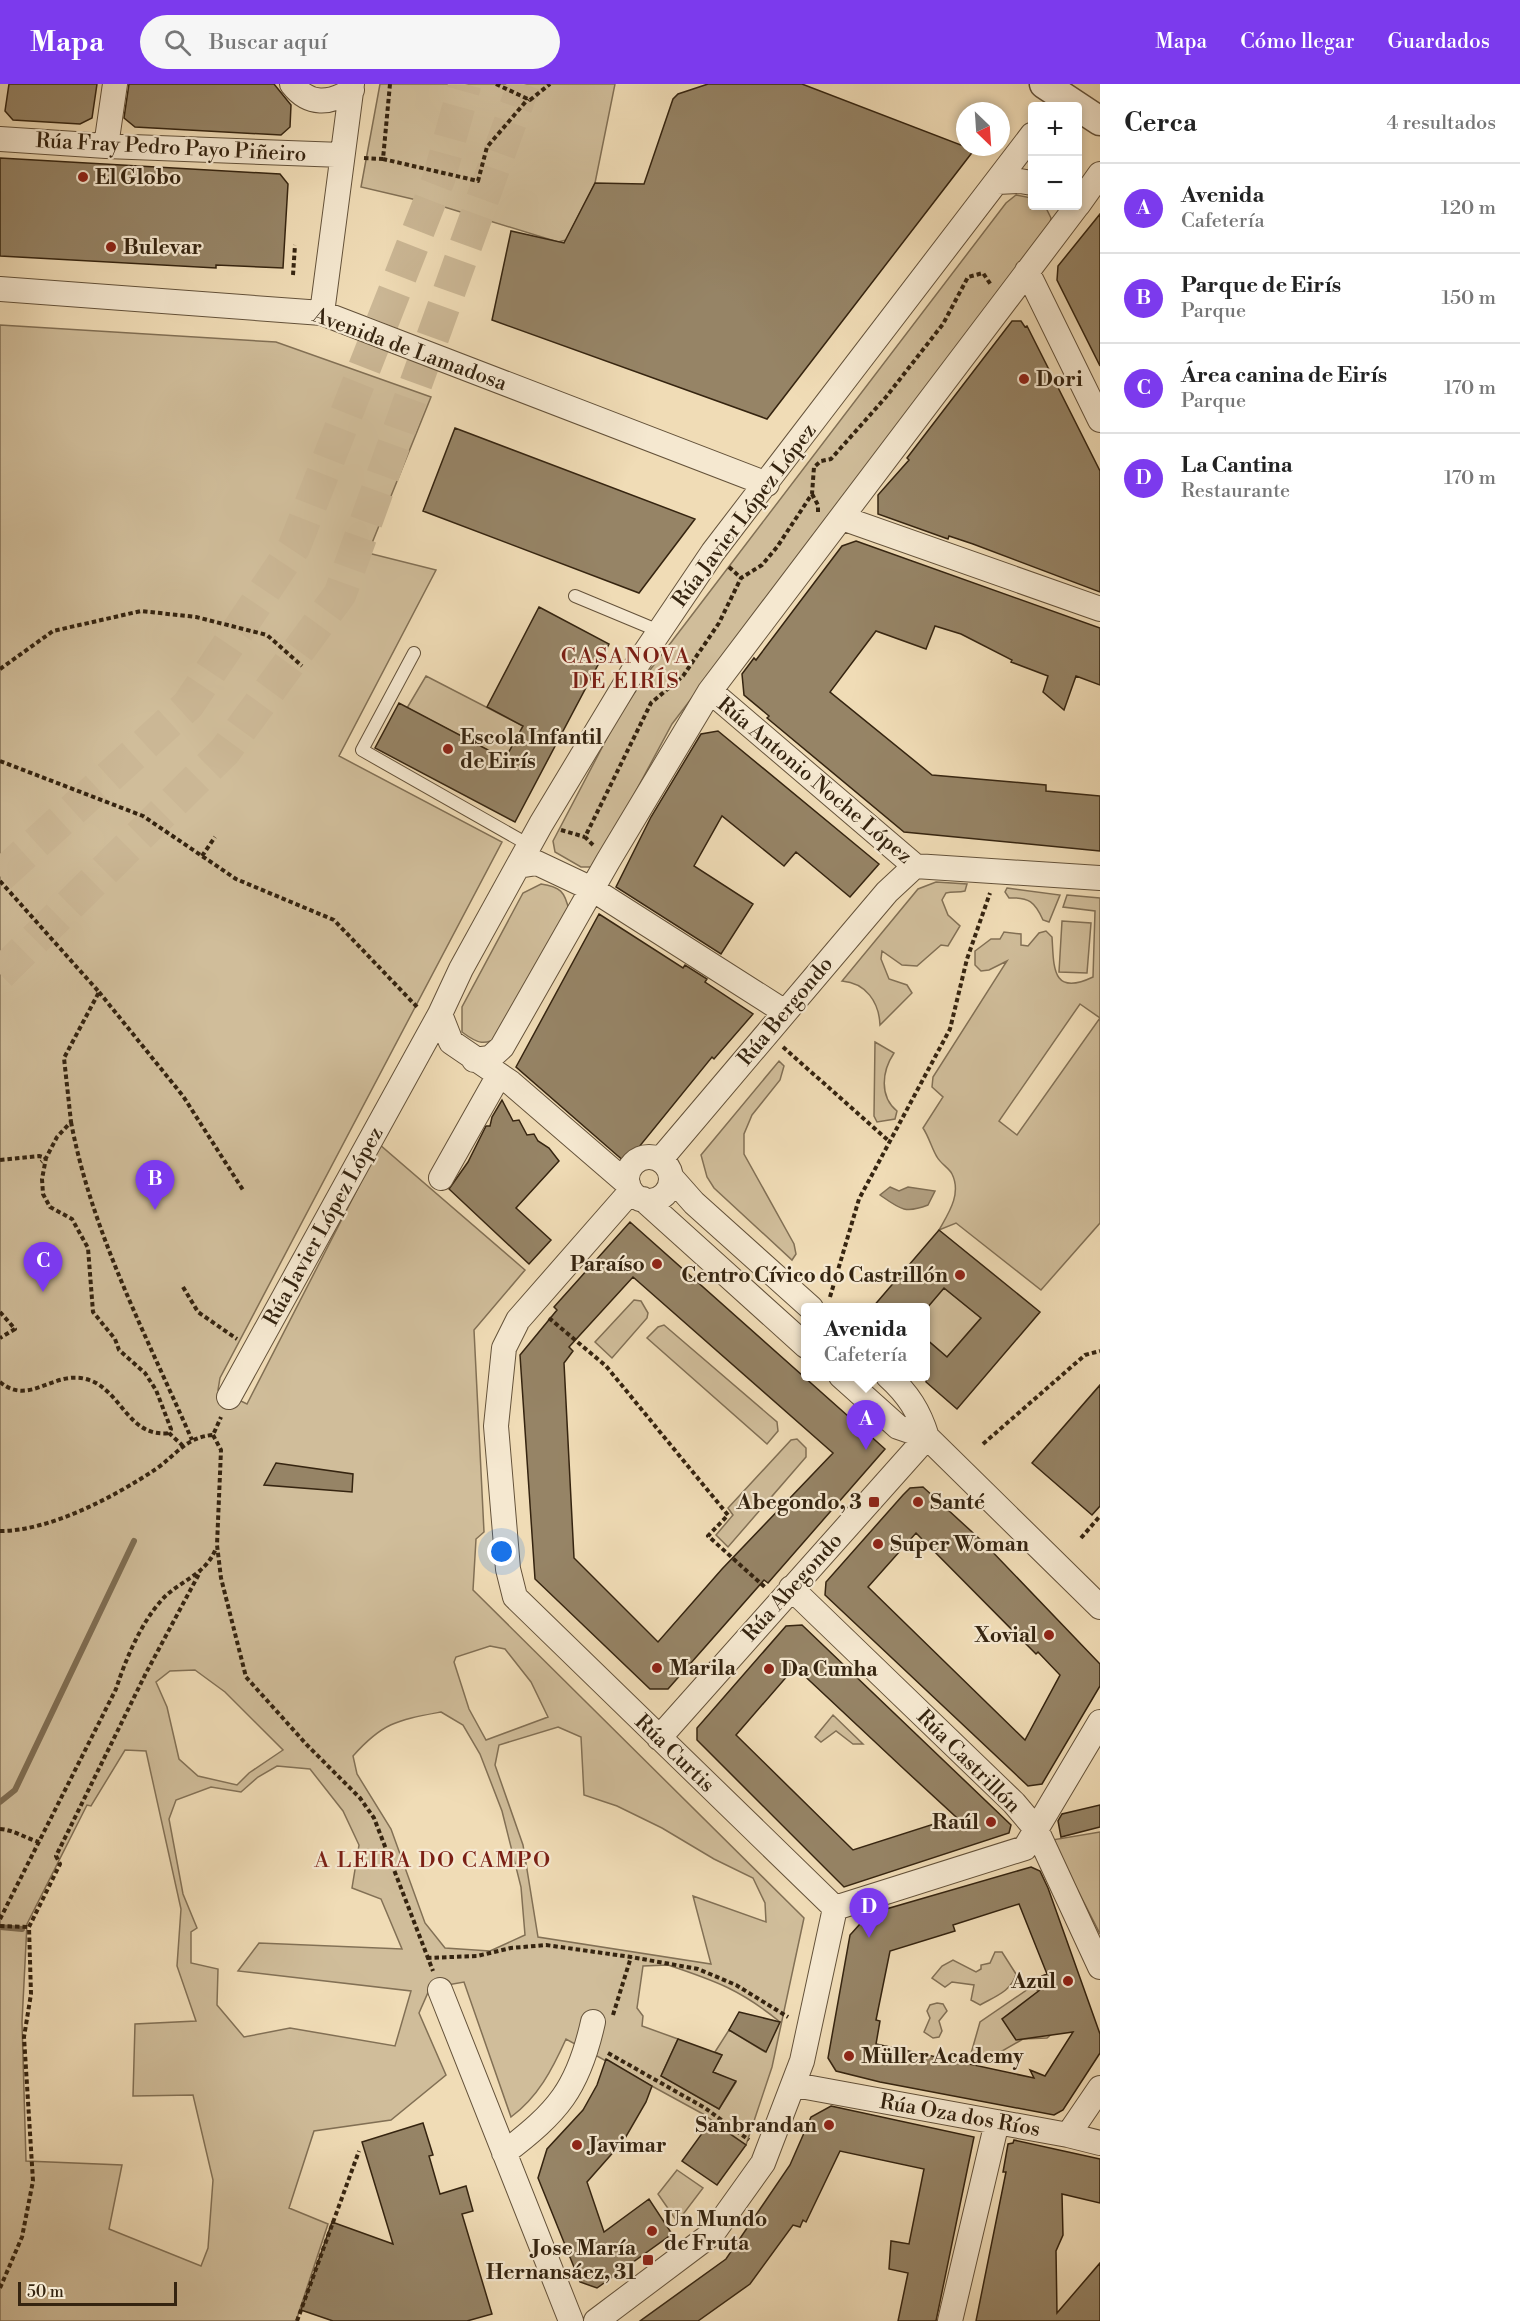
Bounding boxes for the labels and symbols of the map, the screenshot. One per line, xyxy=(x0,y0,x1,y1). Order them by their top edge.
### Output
north arrow xyxy=(956,102,1010,156)
street label: Rúa Fray Pedro Payo Piñeiro xyxy=(35,128,307,168)
place label: El Globo xyxy=(95,165,181,191)
marker: El Globo xyxy=(76,170,90,184)
place label: Bulevar xyxy=(123,235,202,261)
marker: Bulevar xyxy=(104,240,118,254)
street label: Avenida de Lamadosa xyxy=(308,302,510,397)
place label: Dori xyxy=(1036,367,1083,393)
marker: Dori xyxy=(1017,372,1031,386)
street label: Rúa Javier López López xyxy=(667,418,822,613)
district label: CASANOVA DE EIRÍS xyxy=(561,643,691,695)
street label: Rúa Antonio Noche López xyxy=(712,692,917,870)
place label: Escola Infantil de Eirís xyxy=(460,725,602,775)
marker: Escola Infantil de Eirís xyxy=(441,742,455,756)
street label: Rúa Bergondo xyxy=(733,952,839,1072)
street label: Rúa Javier López López xyxy=(258,1122,389,1331)
pin: B xyxy=(136,1160,174,1210)
pin: C xyxy=(24,1242,63,1292)
place label: Paraíso xyxy=(570,1252,645,1278)
marker: Paraíso xyxy=(650,1257,664,1271)
place label: Centro Cívico do Castrillón xyxy=(681,1263,948,1289)
marker: Centro Cívico do Castrillón xyxy=(953,1268,967,1282)
pin: A xyxy=(846,1400,886,1450)
place label: Abegondo, 3 xyxy=(735,1490,862,1516)
place label: Santé xyxy=(930,1490,985,1516)
marker: Abegondo, 3 xyxy=(867,1495,881,1509)
marker: Santé xyxy=(911,1495,925,1509)
street label: Rúa Abegondo xyxy=(737,1528,848,1647)
place label: Super Woman xyxy=(890,1532,1029,1558)
your location xyxy=(487,1537,516,1566)
marker: Super Woman xyxy=(871,1537,885,1551)
place label: Xovial xyxy=(974,1623,1037,1649)
marker: Xovial xyxy=(1042,1628,1056,1642)
place label: Marila xyxy=(669,1656,736,1682)
place label: Da Cunha xyxy=(781,1657,878,1683)
marker: Marila xyxy=(650,1661,664,1675)
marker: Da Cunha xyxy=(762,1662,776,1676)
street label: Rúa Castrillón xyxy=(911,1704,1026,1819)
street label: Rúa Curtis xyxy=(629,1709,720,1798)
place label: Raúl xyxy=(932,1810,979,1836)
marker: Raúl xyxy=(984,1815,998,1829)
district label: A LEIRA DO CAMPO xyxy=(313,1847,552,1874)
pin: D xyxy=(850,1888,888,1938)
place label: Azul xyxy=(1010,1969,1056,1995)
marker: Azul xyxy=(1061,1974,1075,1988)
place label: Müller Academy xyxy=(861,2044,1024,2070)
marker: Müller Academy xyxy=(842,2049,856,2063)
street label: Rúa Oza dos Ríos xyxy=(878,2089,1042,2143)
place label: Sanbrandan xyxy=(695,2113,817,2139)
marker: Sanbrandan xyxy=(822,2118,836,2132)
place label: Javimar xyxy=(586,2133,667,2159)
marker: Javimar xyxy=(570,2138,584,2152)
place label: Un Mundo de Fruta xyxy=(664,2207,767,2257)
marker: Un Mundo de Fruta xyxy=(645,2224,659,2238)
place label: Jose María Hernansáez, 31 xyxy=(486,2236,637,2286)
marker: Jose María Hernansáez, 31 xyxy=(641,2253,655,2267)
scale bar xyxy=(18,2279,177,2306)

